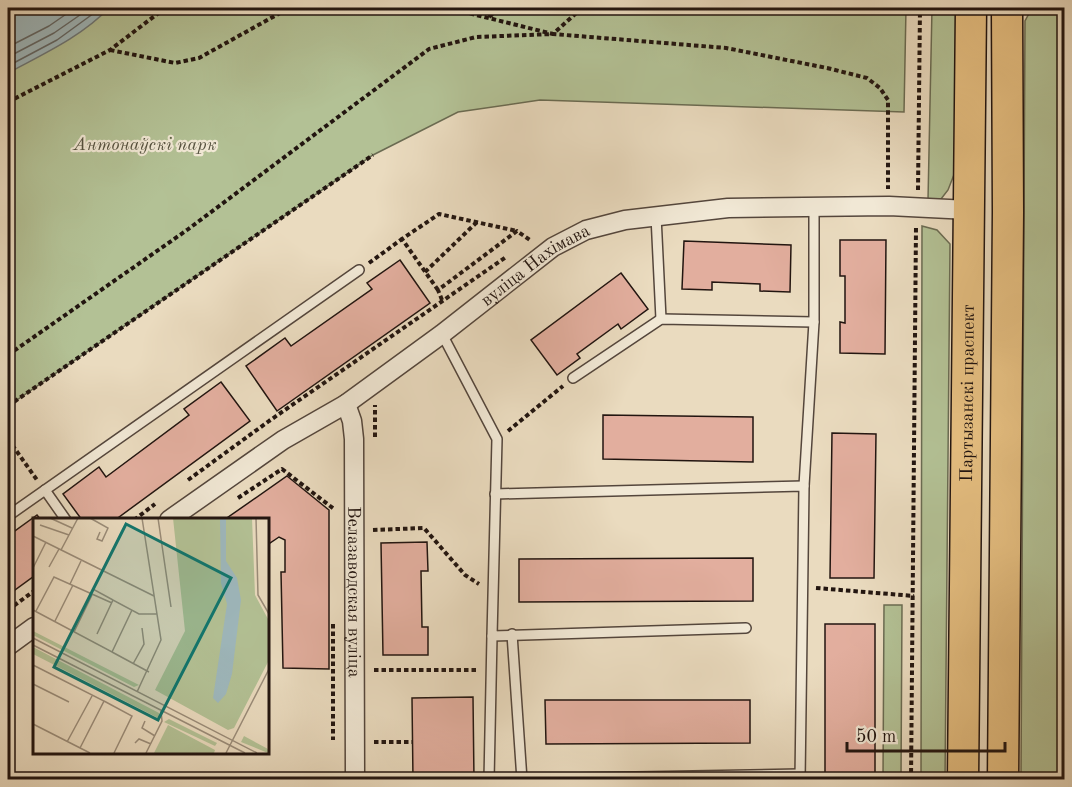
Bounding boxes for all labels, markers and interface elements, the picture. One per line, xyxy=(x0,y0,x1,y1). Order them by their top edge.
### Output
park label: Антонаўскі парк xyxy=(72,136,217,154)
street label: вуліца Нахімава xyxy=(478,222,593,310)
street label: Партызанскі праспект xyxy=(958,304,978,482)
street label: Велазаводская вуліца xyxy=(344,506,363,678)
inset map xyxy=(33,518,268,754)
scale bar xyxy=(847,715,1004,753)
text: 50 m xyxy=(856,728,896,746)

